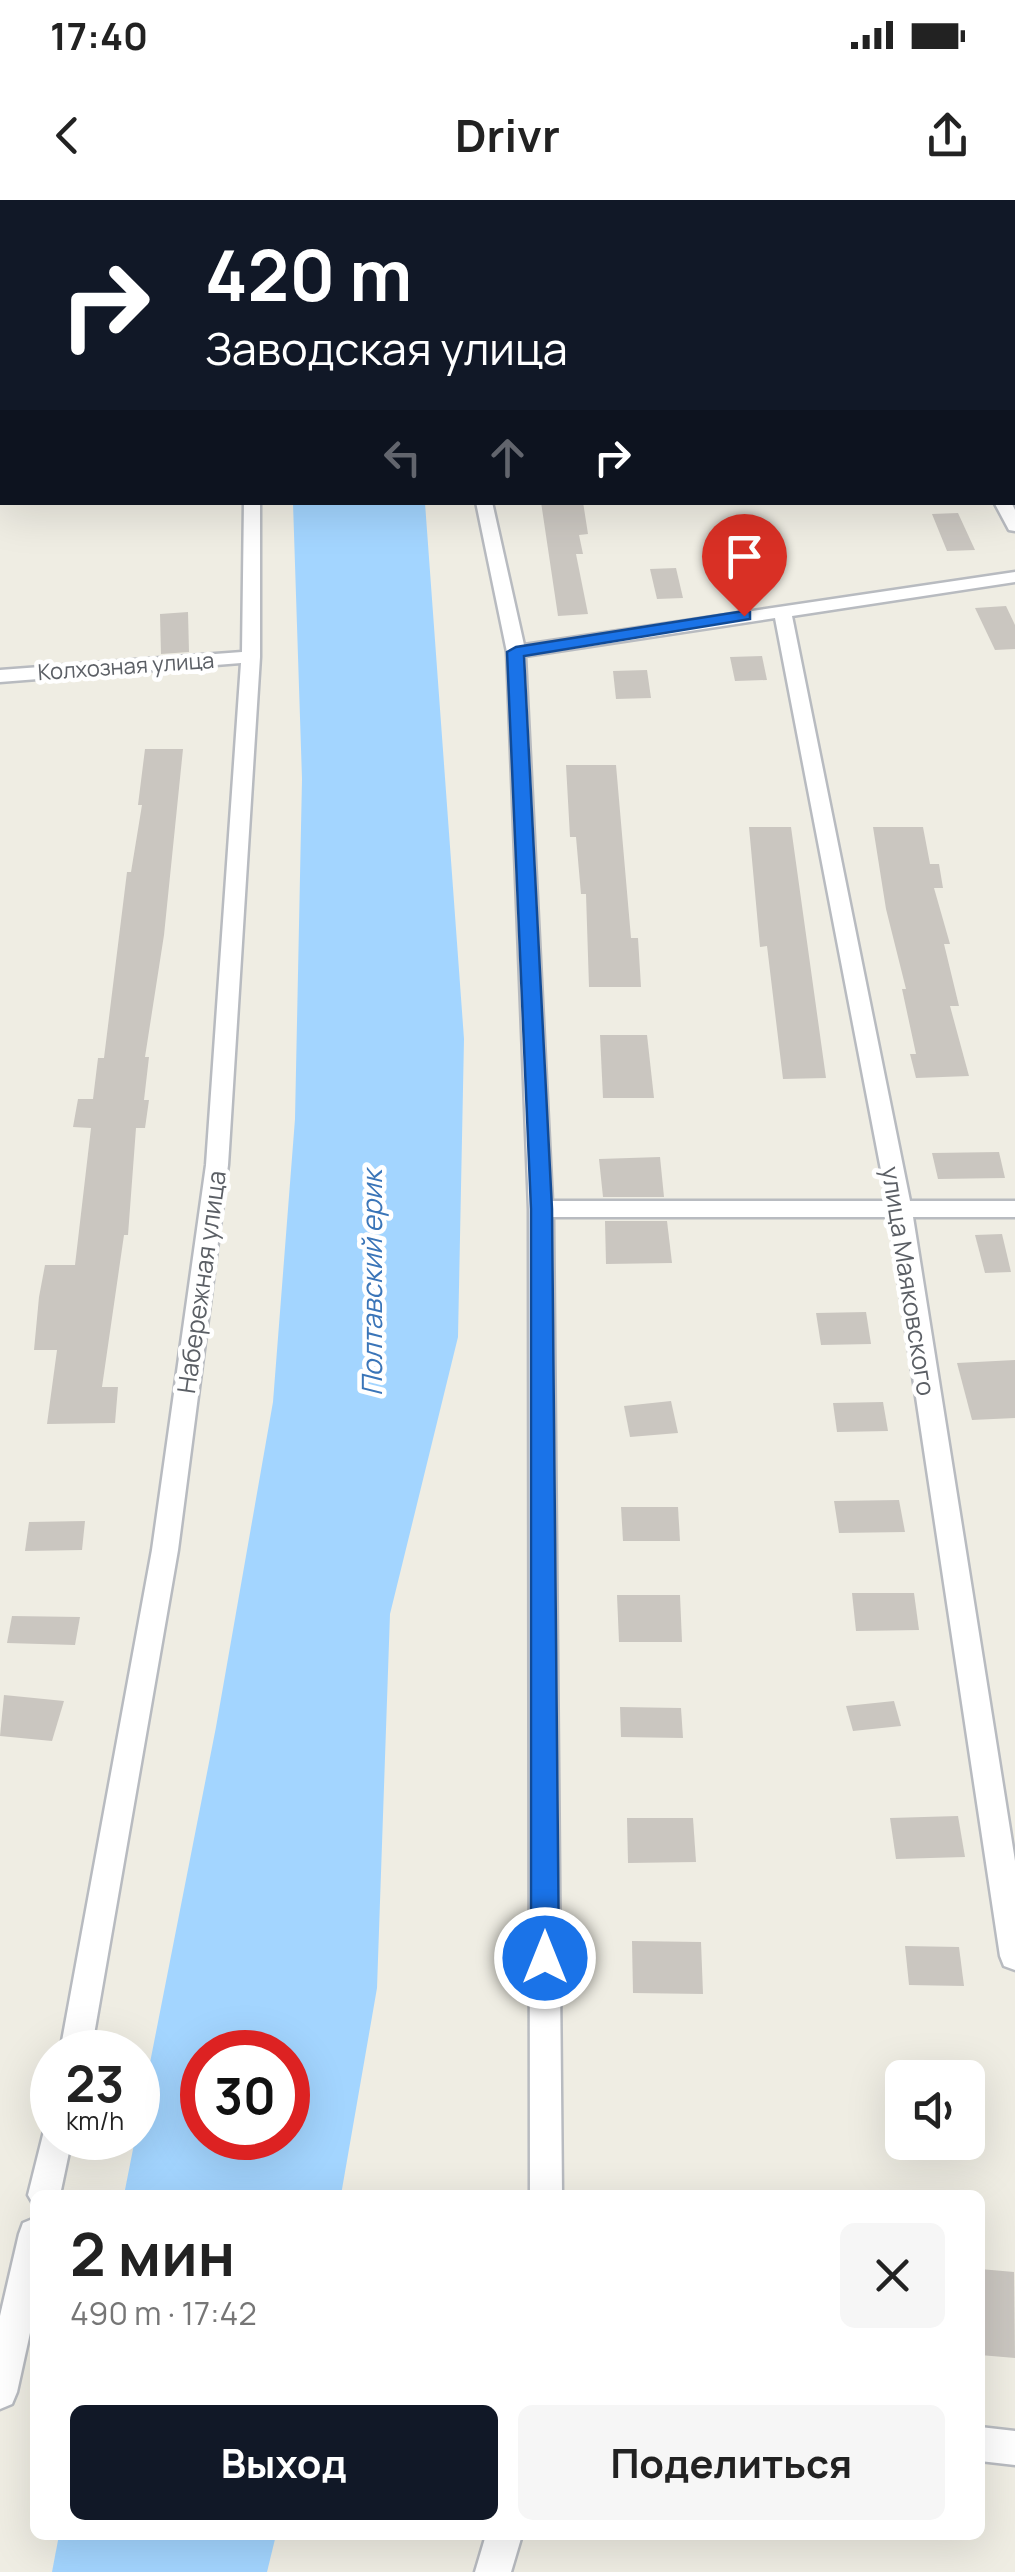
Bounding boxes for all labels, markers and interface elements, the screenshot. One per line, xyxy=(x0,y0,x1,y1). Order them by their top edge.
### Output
text: 17:40 xyxy=(50,9,148,61)
text: Drivr xyxy=(455,104,560,166)
icon: back xyxy=(40,108,95,163)
icon: share xyxy=(920,108,975,163)
text: 420 m xyxy=(205,226,412,322)
icon: right xyxy=(40,240,170,370)
text: Заводская улица xyxy=(205,317,568,379)
icon: left xyxy=(375,430,430,485)
icon: ahead xyxy=(480,430,535,485)
icon: right xyxy=(585,430,640,485)
pin xyxy=(702,514,787,617)
icon: arrive xyxy=(717,529,772,584)
street label: Колхозная улица xyxy=(37,645,215,687)
street label: улица Маяковского xyxy=(874,1164,944,1398)
water label: Полтавский ерик xyxy=(352,1166,390,1396)
street label: Набережная улица xyxy=(168,1168,234,1396)
position arrow xyxy=(493,1906,597,2010)
speed limit sign: 30 xyxy=(180,2030,310,2160)
text: 23 xyxy=(66,2049,124,2117)
map controls xyxy=(885,2060,985,2160)
button: sound xyxy=(885,2060,985,2160)
text: km/h xyxy=(66,2103,124,2138)
text: 2 мин xyxy=(70,2212,235,2294)
button: close xyxy=(840,2223,945,2328)
text: 490 m · 17:42 xyxy=(70,2291,257,2335)
button: Выход xyxy=(70,2405,498,2520)
button: Поделиться xyxy=(518,2405,945,2520)

